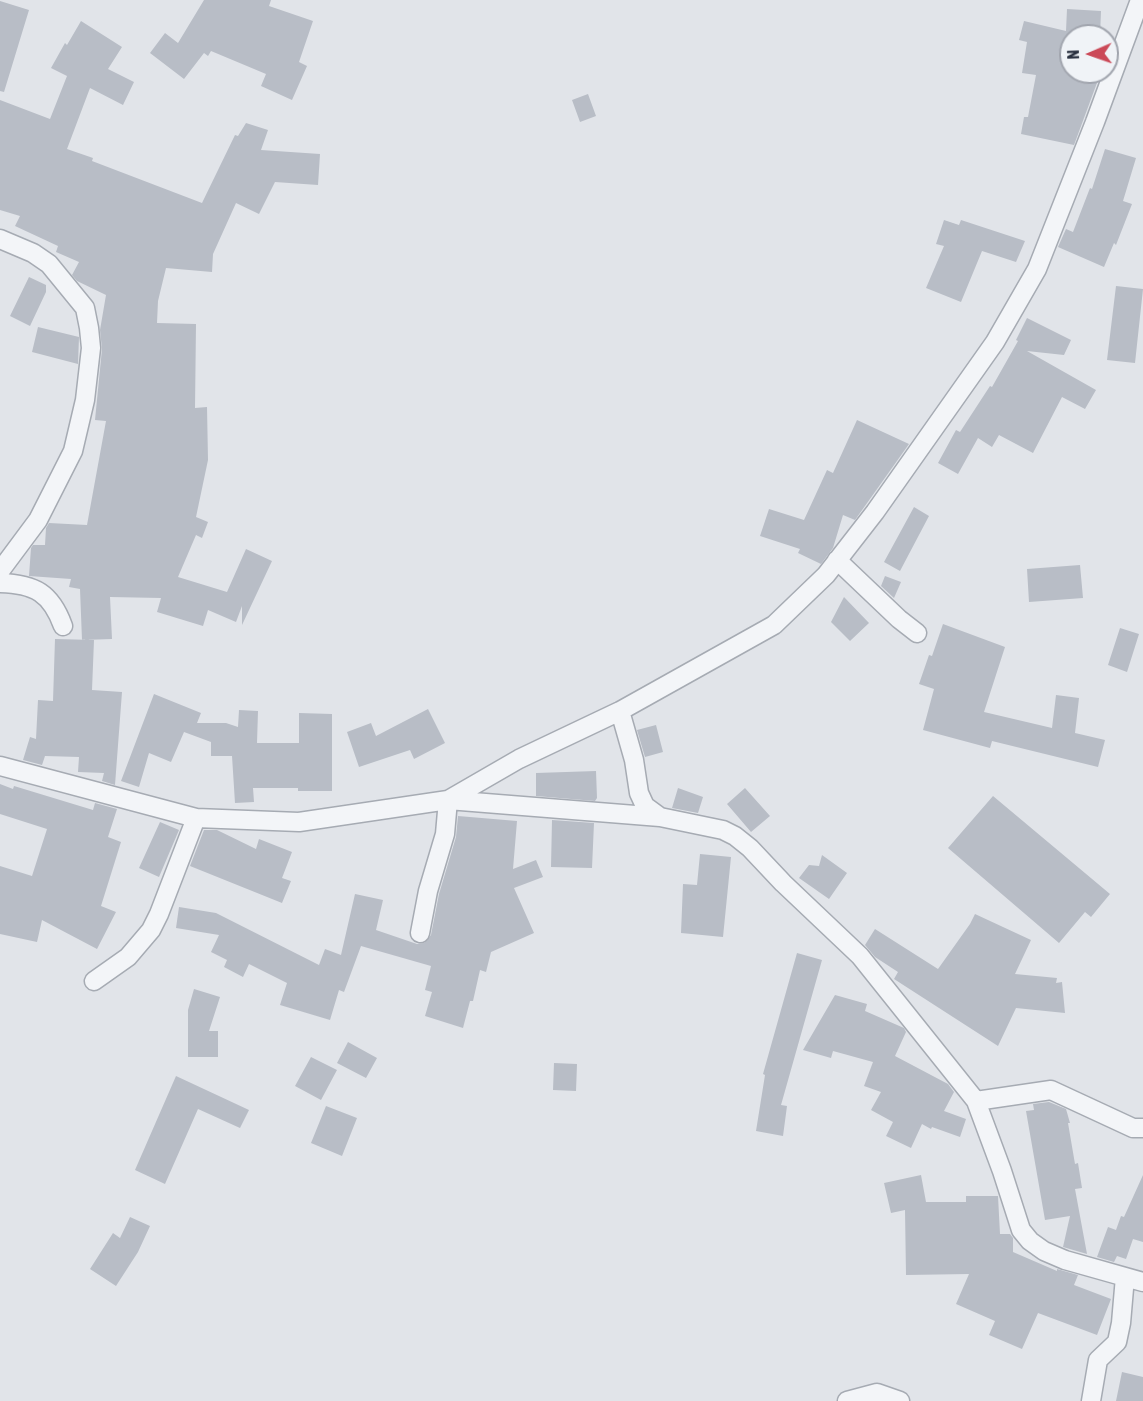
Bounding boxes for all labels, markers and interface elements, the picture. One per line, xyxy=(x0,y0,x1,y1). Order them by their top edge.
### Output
north arrow xyxy=(1059,24,1119,84)
text: N xyxy=(1064,50,1082,60)

